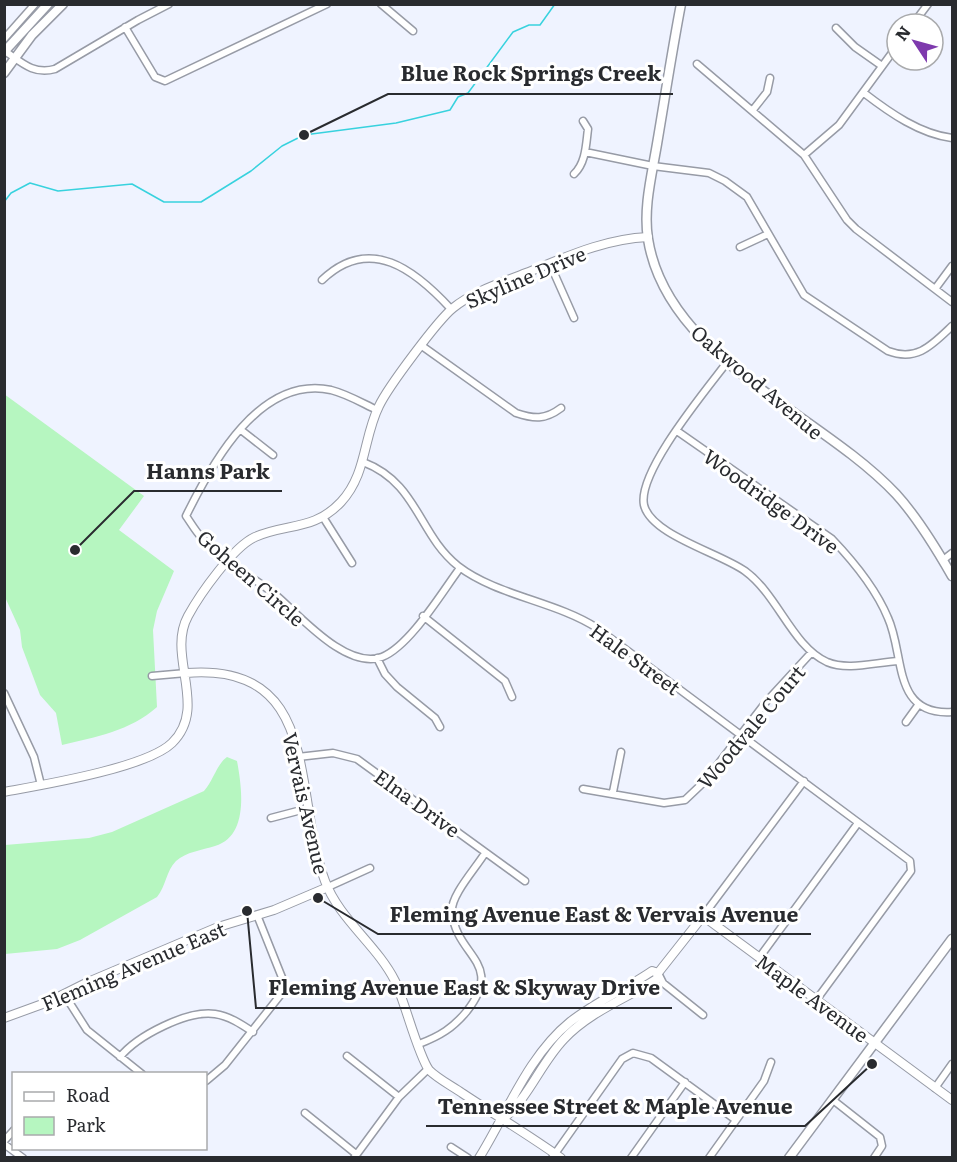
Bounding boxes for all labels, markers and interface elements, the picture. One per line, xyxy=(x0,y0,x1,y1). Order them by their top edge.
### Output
north arrow xyxy=(885,12,945,72)
text: N xyxy=(888,20,916,45)
callout: Blue Rock Springs Creek xyxy=(388,55,673,94)
text: Blue Rock Springs Creek xyxy=(401,56,662,87)
street label: Skyline Drive xyxy=(460,237,590,315)
street label: Oakwood Avenue xyxy=(685,317,831,445)
street label: Woodridge Drive xyxy=(698,440,846,560)
callout: Hanns Park xyxy=(134,452,282,491)
text: Hanns Park xyxy=(146,454,271,485)
street label: Goheen Circle xyxy=(192,522,312,632)
street label: Hale Street xyxy=(584,615,688,701)
street label: Woodvale Court xyxy=(689,657,811,795)
street label: Vervais Avenue xyxy=(276,729,338,877)
street label: Elna Drive xyxy=(369,761,467,843)
callout: Fleming Avenue East & Vervais Avenue xyxy=(378,895,811,934)
text: Fleming Avenue East & Vervais Avenue xyxy=(389,897,799,928)
street label: Fleming Avenue East xyxy=(36,913,230,1017)
street label: Maple Avenue xyxy=(750,946,876,1048)
callout: Fleming Avenue East & Skyway Drive xyxy=(256,969,672,1008)
text: Fleming Avenue East & Skyway Drive xyxy=(268,970,660,1001)
legend xyxy=(12,1072,207,1150)
text: Road xyxy=(66,1081,110,1108)
callout: Tennessee Street & Maple Avenue xyxy=(426,1087,805,1126)
text: Tennessee Street & Maple Avenue xyxy=(437,1089,793,1120)
text: Park xyxy=(66,1111,107,1138)

